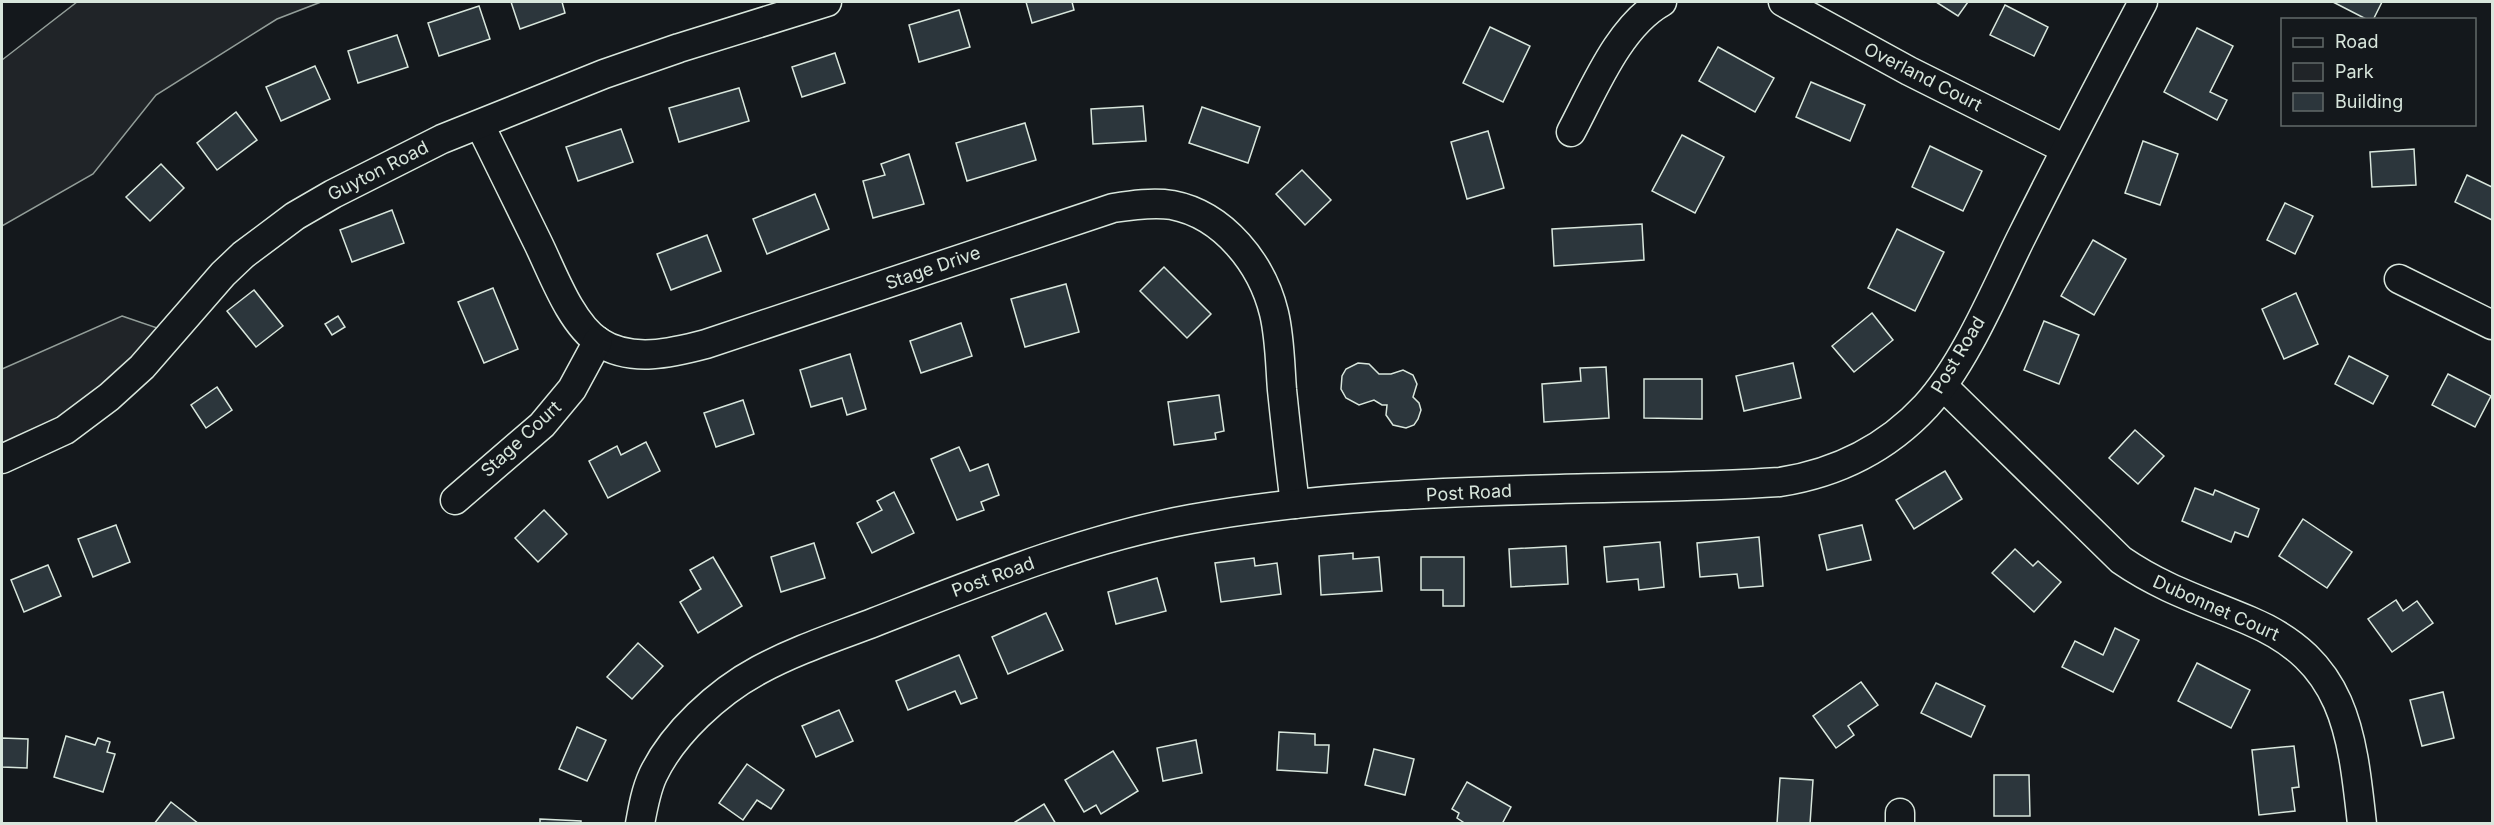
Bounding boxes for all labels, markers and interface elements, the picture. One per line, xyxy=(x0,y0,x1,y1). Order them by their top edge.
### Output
legend xyxy=(2281,18,2476,126)
text: Road xyxy=(2335,31,2378,52)
street label: Overland Court xyxy=(1861,38,1986,115)
text: Park xyxy=(2335,61,2374,82)
text: Building xyxy=(2335,91,2403,112)
street label: Guyton Road xyxy=(324,136,432,205)
street label: Stage Drive xyxy=(883,241,983,294)
street label: Post Road xyxy=(1926,312,1989,397)
street label: Stage Court xyxy=(476,396,565,481)
street label: Post Road xyxy=(1425,480,1512,505)
street label: Post Road xyxy=(949,552,1037,601)
street label: Dubonnet Court xyxy=(2150,570,2283,645)

